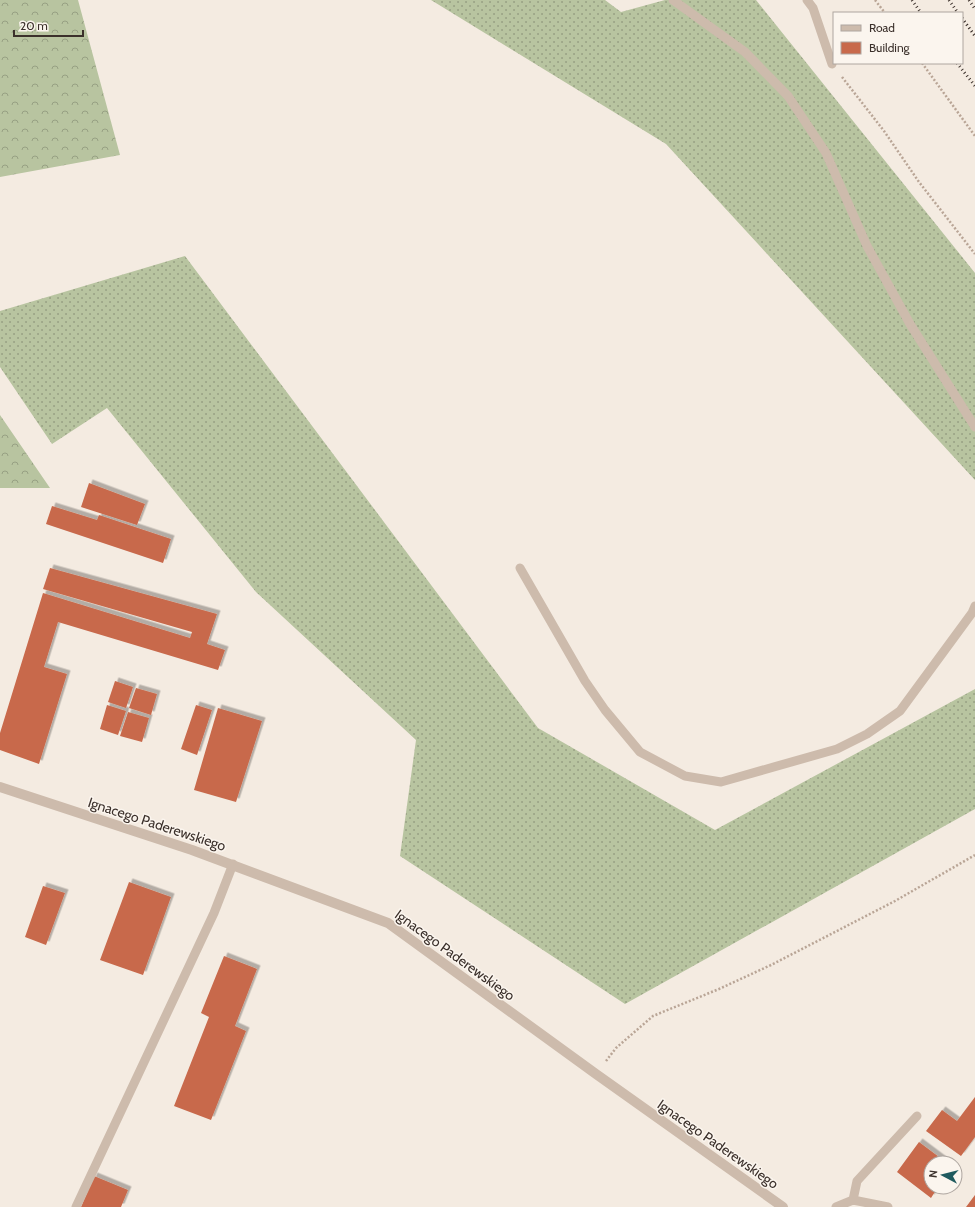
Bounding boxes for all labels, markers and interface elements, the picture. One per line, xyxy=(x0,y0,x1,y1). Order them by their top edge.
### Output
scale bar xyxy=(14,12,83,38)
legend xyxy=(833,12,963,64)
text: 20 m xyxy=(20,18,48,33)
text: Road xyxy=(869,20,895,35)
text: Building xyxy=(869,40,911,55)
street label: Ignacego Paderewskiego xyxy=(86,793,229,855)
street label: Ignacego Paderewskiego xyxy=(391,905,519,1005)
street label: Ignacego Paderewskiego xyxy=(654,1095,782,1193)
north arrow xyxy=(923,1155,963,1195)
text: N xyxy=(926,1169,940,1178)

